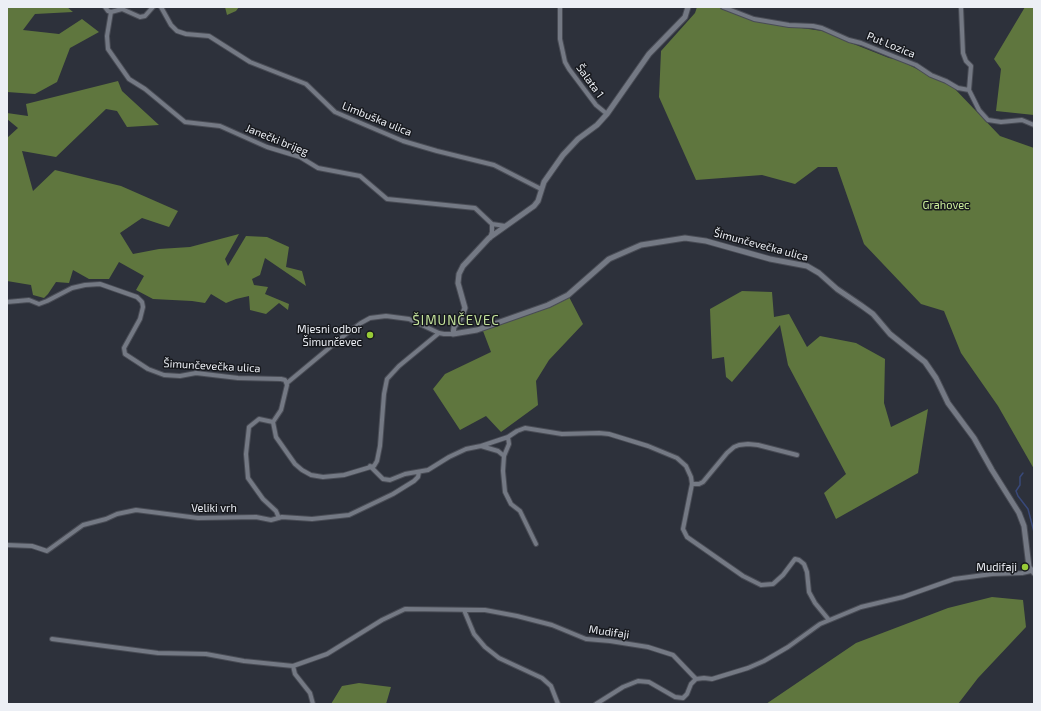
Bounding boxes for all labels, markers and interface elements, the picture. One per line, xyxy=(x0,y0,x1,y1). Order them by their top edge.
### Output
street label: Put Lozica xyxy=(865,29,917,61)
street label: Šalata 1 xyxy=(573,62,607,100)
street label: Limbuška ulica xyxy=(340,99,414,139)
street label: Janečki brijeg xyxy=(244,121,310,159)
park label: Grahovec xyxy=(923,198,969,212)
street label: Šimunčevečka ulica xyxy=(712,226,810,264)
district label: ŠIMUNČEVEC xyxy=(412,313,500,329)
place label: Mjesni odbor Šimunčevec xyxy=(297,322,362,348)
marker: Mjesni odbor Šimunčevec xyxy=(365,330,375,340)
street label: Šimunčevečka ulica xyxy=(163,357,261,375)
street label: Veliki vrh xyxy=(191,501,237,515)
place label: Mudifaji xyxy=(976,560,1017,574)
marker: Mudifaji xyxy=(1020,562,1030,572)
street label: Mudifaji xyxy=(588,623,630,641)

